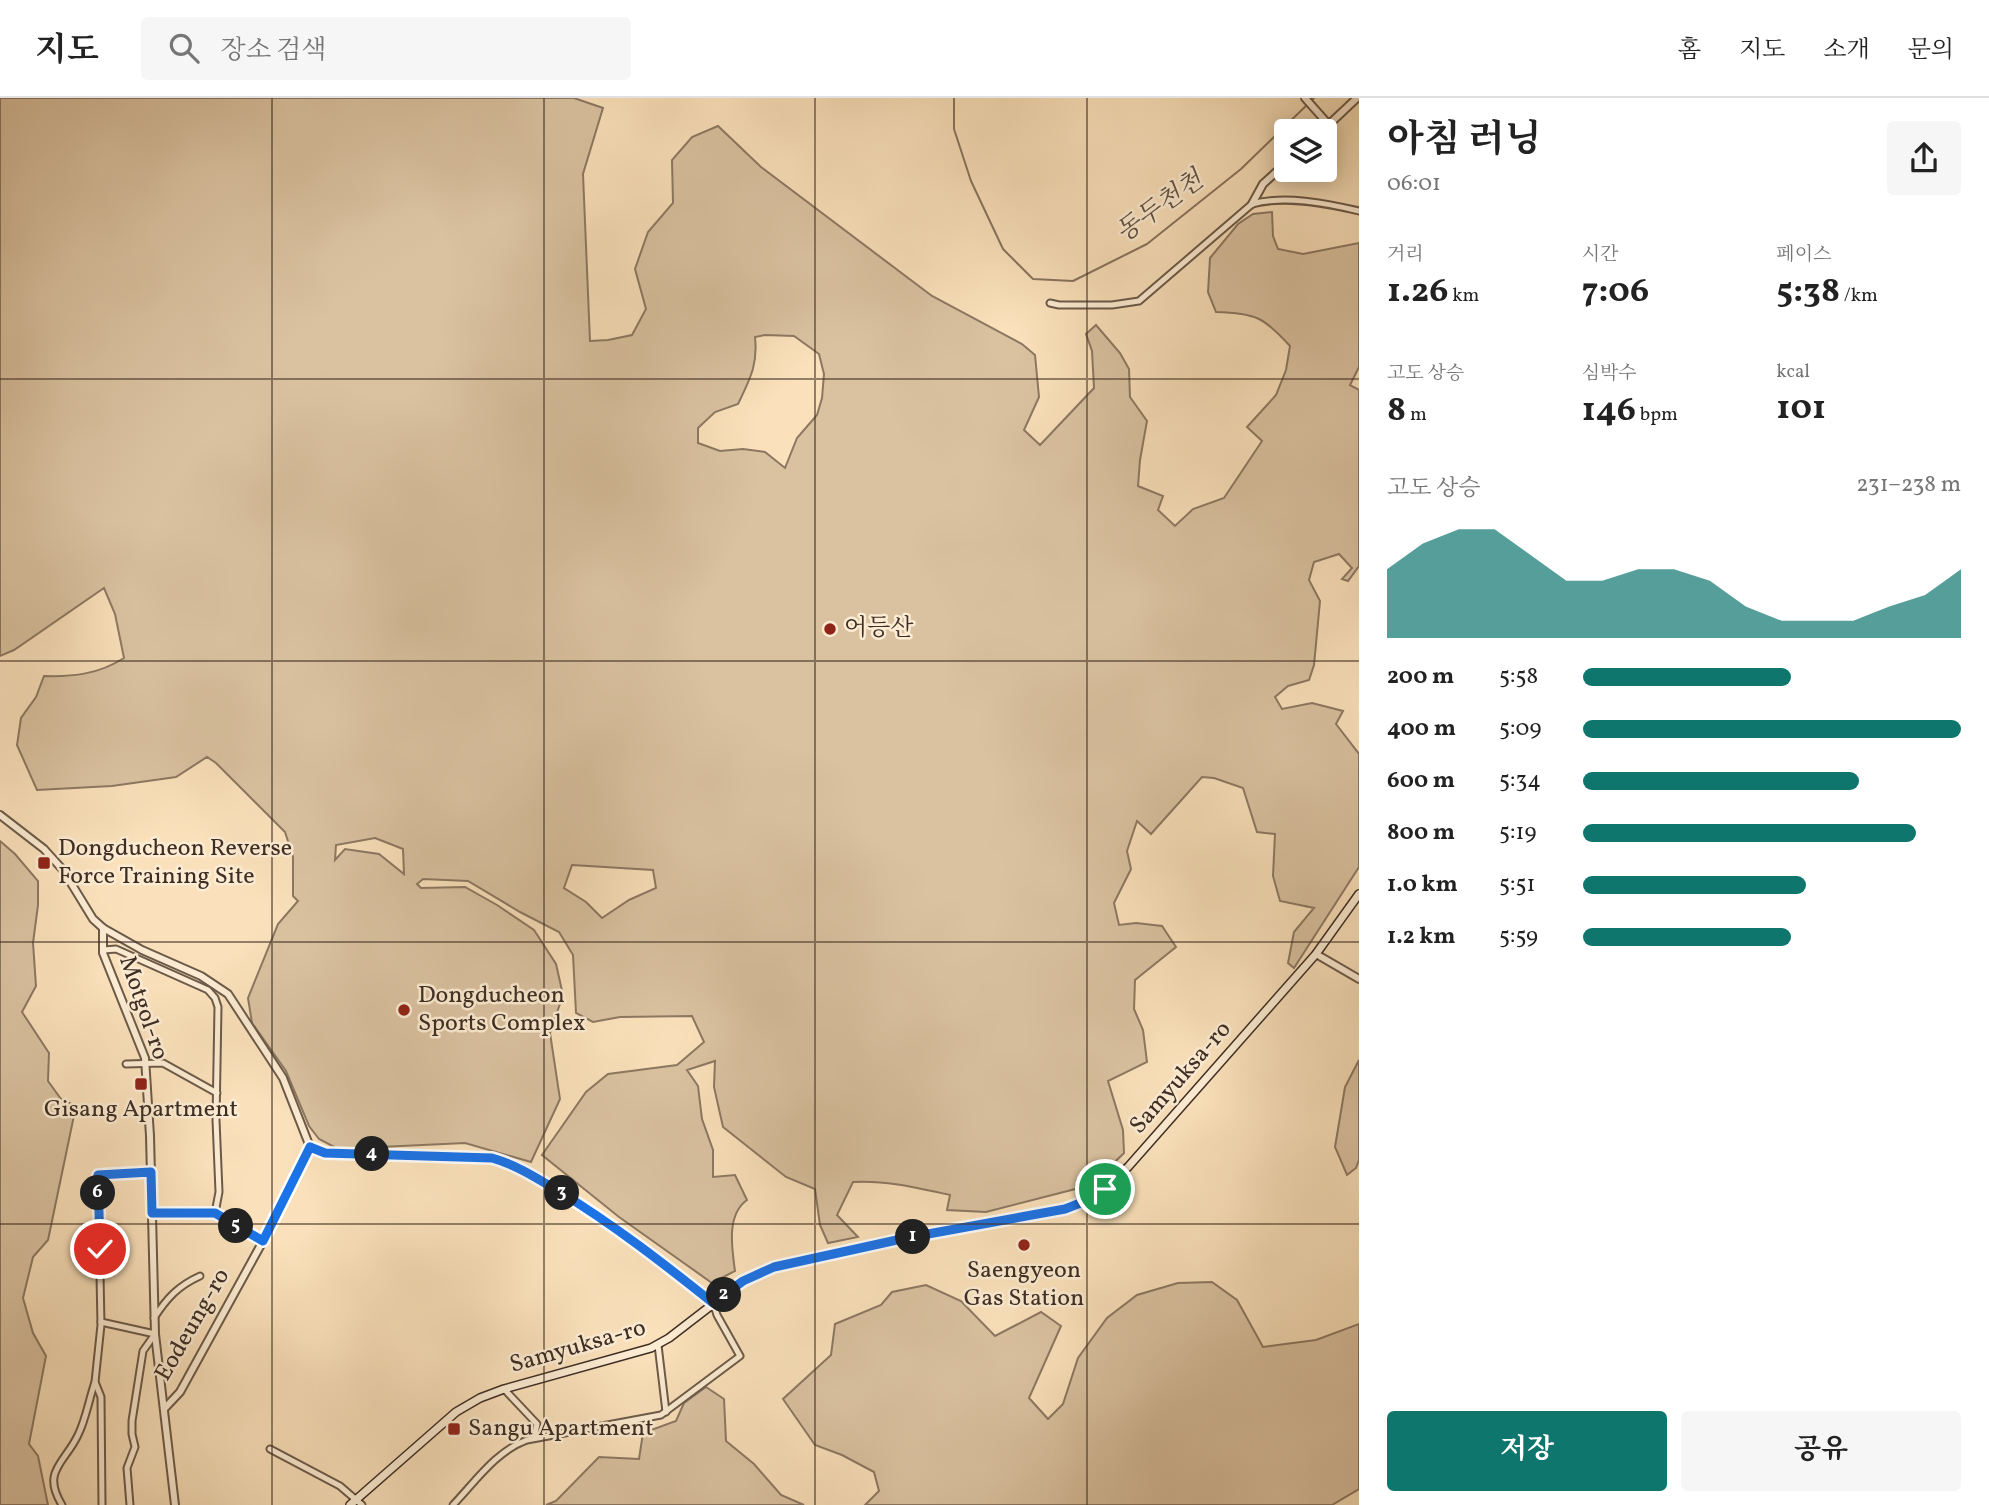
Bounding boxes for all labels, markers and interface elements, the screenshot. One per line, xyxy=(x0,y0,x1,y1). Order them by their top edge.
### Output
search box xyxy=(141,17,631,80)
text: 지도 xyxy=(35,29,99,75)
icon: search xyxy=(165,29,203,67)
text: 장소 검색 xyxy=(221,33,326,69)
text: 홈 xyxy=(1678,34,1701,68)
text: 지도 xyxy=(1739,34,1785,68)
text: 소개 xyxy=(1823,34,1870,68)
text: 문의 xyxy=(1908,34,1954,68)
text: 아침 러닝 xyxy=(1387,115,1541,168)
map controls xyxy=(1274,119,1337,182)
button: layers xyxy=(1274,119,1337,182)
button: share xyxy=(1887,121,1961,195)
water label: 동두천천 xyxy=(1109,162,1213,251)
text: 06:01 xyxy=(1387,168,1441,200)
text: 거리 xyxy=(1387,242,1424,268)
text: 시간 xyxy=(1582,242,1618,268)
text: 페이스 xyxy=(1776,242,1831,268)
text: 1.26 xyxy=(1387,268,1448,316)
text: 7:06 xyxy=(1582,268,1649,316)
text: 5:38 xyxy=(1776,268,1840,316)
text: km xyxy=(1448,283,1479,309)
text: /km xyxy=(1840,283,1878,309)
text: kcal xyxy=(1776,359,1810,385)
text: 고도 상승 xyxy=(1387,361,1464,387)
text: 심박수 xyxy=(1582,361,1637,387)
text: 101 xyxy=(1776,385,1826,433)
text: 8 xyxy=(1387,387,1406,435)
text: 146 xyxy=(1582,387,1636,435)
text: m xyxy=(1406,402,1427,428)
text: bpm xyxy=(1636,402,1678,428)
text: 231–238 m xyxy=(1856,469,1961,501)
text: 고도 상승 xyxy=(1387,473,1480,505)
place label: 어등산 xyxy=(844,612,914,646)
marker: 어등산 xyxy=(822,621,838,637)
text: 200 m xyxy=(1387,661,1454,693)
text: 5:58 xyxy=(1499,661,1538,693)
text: 400 m xyxy=(1387,713,1456,745)
text: 5:09 xyxy=(1499,713,1541,745)
text: 600 m xyxy=(1387,765,1455,797)
text: 5:34 xyxy=(1499,765,1541,797)
text: 800 m xyxy=(1387,817,1455,849)
text: 5:19 xyxy=(1499,817,1536,849)
place label: Dongducheon Reverse Force Training Site xyxy=(58,832,292,894)
marker: Dongducheon Reverse Force Training Site xyxy=(36,855,52,871)
text: 1.0 km xyxy=(1387,869,1458,901)
text: 5:51 xyxy=(1499,869,1535,901)
text: 1.2 km xyxy=(1387,921,1456,953)
text: 5:59 xyxy=(1499,921,1538,953)
street label: Motgol-ro xyxy=(109,951,177,1065)
place label: Dongducheon Sports Complex xyxy=(418,979,586,1041)
marker: Dongducheon Sports Complex xyxy=(396,1002,412,1018)
street label: Samyuksa-ro xyxy=(1122,1014,1240,1142)
marker: Gisang Apartment xyxy=(133,1076,149,1092)
place label: Gisang Apartment xyxy=(44,1093,238,1127)
pin: 4 xyxy=(354,1136,390,1172)
text: 4 xyxy=(366,1140,377,1166)
pin xyxy=(1075,1159,1135,1219)
icon: arrive xyxy=(1086,1170,1124,1208)
pin: 6 xyxy=(80,1176,116,1210)
pin: 3 xyxy=(544,1176,580,1210)
text: 6 xyxy=(92,1179,103,1205)
text: 3 xyxy=(557,1179,566,1205)
pin: 5 xyxy=(218,1208,254,1244)
text: 5 xyxy=(231,1212,240,1238)
pin xyxy=(70,1219,130,1279)
pin: 1 xyxy=(895,1220,930,1254)
text: 1 xyxy=(909,1223,916,1249)
icon: check xyxy=(81,1230,119,1268)
marker: Saengyeon Gas Station xyxy=(1016,1237,1032,1253)
place label: Saengyeon Gas Station xyxy=(964,1254,1084,1316)
street label: Eodeung-ro xyxy=(147,1262,239,1388)
pin: 2 xyxy=(706,1278,742,1312)
text: 2 xyxy=(719,1281,728,1307)
street label: Samyuksa-ro xyxy=(506,1311,650,1383)
button: 저장 xyxy=(1387,1411,1667,1491)
button: 공유 xyxy=(1681,1411,1961,1491)
place label: Sangu Apartment xyxy=(468,1412,654,1446)
marker: Sangu Apartment xyxy=(446,1421,462,1437)

